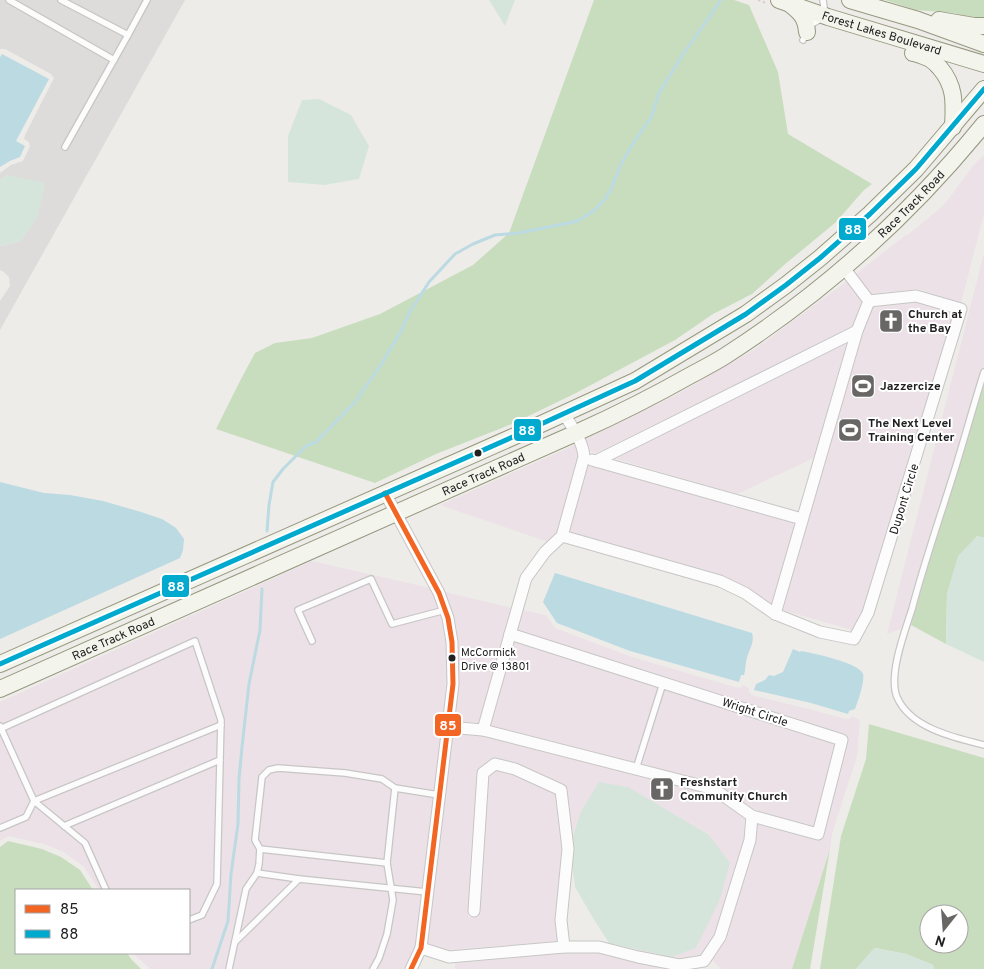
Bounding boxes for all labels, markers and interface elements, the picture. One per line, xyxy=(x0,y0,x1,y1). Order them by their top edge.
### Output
street label: Forest Lakes Boulevard xyxy=(819,8,943,60)
street label: Race Track Road xyxy=(875,168,949,242)
line badge: 88 xyxy=(838,217,867,241)
text: 88 xyxy=(844,222,862,239)
place label: Church at the Bay xyxy=(908,307,963,337)
church icon: Church at the Bay xyxy=(878,308,904,334)
sports icon: Jazzercize xyxy=(850,373,876,399)
place label: Jazzercize xyxy=(880,379,941,395)
place label: The Next Level Training Center xyxy=(868,416,955,446)
sports icon: The Next Level Training Center xyxy=(837,417,863,443)
line badge: 88 xyxy=(513,418,542,442)
text: 88 xyxy=(518,423,536,440)
unlabelled marker xyxy=(473,448,483,458)
street label: Race Track Road xyxy=(440,450,528,500)
street label: Dupont Circle xyxy=(887,462,923,537)
line badge: 88 xyxy=(161,574,190,598)
text: 88 xyxy=(167,579,185,596)
street label: Race Track Road xyxy=(70,614,158,665)
place label: McCormick Drive @ 13801 xyxy=(461,646,530,674)
marker: McCormick Drive @ 13801 xyxy=(447,653,457,663)
street label: Wright Circle xyxy=(720,695,790,731)
line badge: 85 xyxy=(434,713,462,737)
text: 85 xyxy=(439,718,457,735)
place label: Freshstart Community Church xyxy=(680,775,788,805)
church icon: Freshstart Community Church xyxy=(649,776,675,802)
legend xyxy=(15,889,190,954)
text: 85 xyxy=(60,901,78,920)
north arrow xyxy=(919,904,969,954)
text: 88 xyxy=(60,926,78,945)
text: N xyxy=(933,930,948,950)

